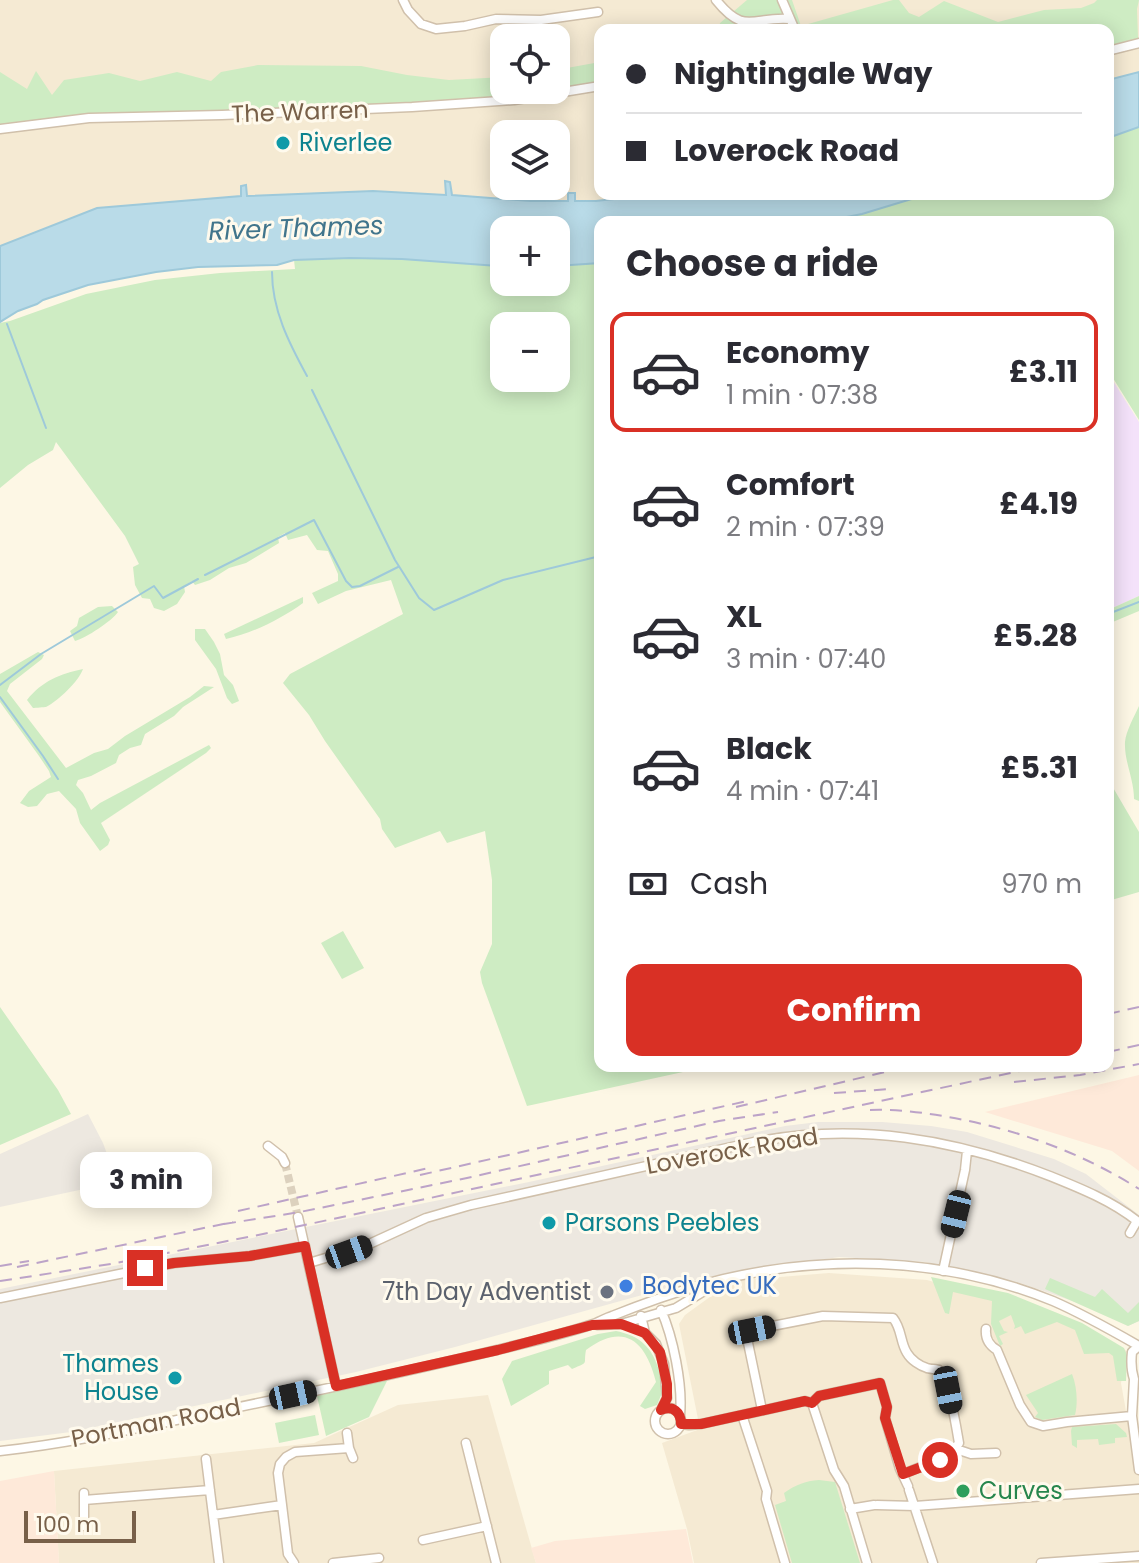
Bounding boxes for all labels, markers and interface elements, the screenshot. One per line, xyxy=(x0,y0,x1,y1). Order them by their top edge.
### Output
map controls xyxy=(490,24,570,392)
button: locate xyxy=(490,24,570,104)
text: Nightingale Way xyxy=(674,52,933,95)
street label: The Warren xyxy=(231,93,369,130)
button: layers xyxy=(490,120,570,200)
place label: Riverlee xyxy=(299,126,392,159)
text: Loverock Road xyxy=(674,129,899,172)
marker: Riverlee xyxy=(274,134,292,152)
water label: River Thames xyxy=(208,207,384,249)
button: + xyxy=(490,216,570,296)
text: Choose a ride xyxy=(626,238,878,289)
button: − xyxy=(490,312,570,392)
text: Economy xyxy=(726,331,870,374)
icon: car xyxy=(630,336,702,408)
text: £3.11 xyxy=(1009,350,1078,393)
text: 1 min · 07:38 xyxy=(726,377,878,413)
text: Comfort xyxy=(726,463,855,506)
icon: car xyxy=(630,468,702,540)
text: £4.19 xyxy=(1000,482,1078,525)
text: 2 min · 07:39 xyxy=(726,509,885,545)
text: XL xyxy=(726,595,762,638)
icon: car xyxy=(630,600,702,672)
text: £5.28 xyxy=(994,614,1078,657)
text: 3 min · 07:40 xyxy=(726,641,886,677)
text: Black xyxy=(726,727,812,770)
icon: car xyxy=(630,732,702,804)
text: £5.31 xyxy=(1001,746,1078,789)
text: 4 min · 07:41 xyxy=(726,773,879,809)
icon: cash xyxy=(626,862,670,906)
text: Cash xyxy=(690,862,768,905)
text: 970 m xyxy=(1001,866,1082,902)
button: Confirm xyxy=(626,964,1082,1056)
street label: Loverock Road xyxy=(643,1119,821,1182)
callout: 3 min xyxy=(79,1152,211,1208)
text: 3 min xyxy=(109,1162,183,1198)
car xyxy=(939,1188,973,1240)
place label: Parsons Peebles xyxy=(565,1206,759,1239)
marker: Parsons Peebles xyxy=(540,1214,558,1232)
car xyxy=(322,1233,376,1271)
route end xyxy=(127,1250,163,1286)
place label: Bodytec UK xyxy=(642,1269,777,1302)
place label: 7th Day Adventist xyxy=(382,1275,591,1308)
marker: Bodytec UK xyxy=(617,1277,635,1295)
marker: 7th Day Adventist xyxy=(598,1283,616,1301)
car xyxy=(726,1314,778,1346)
place label: Thames House xyxy=(62,1347,159,1408)
car xyxy=(932,1364,964,1416)
marker: Thames House xyxy=(166,1369,184,1387)
car xyxy=(267,1378,319,1412)
street label: Portman Road xyxy=(68,1390,244,1455)
route start xyxy=(922,1442,958,1478)
place label: Curves xyxy=(979,1474,1063,1507)
marker: Curves xyxy=(954,1482,972,1500)
scale bar xyxy=(24,1507,136,1543)
text: 100 m xyxy=(36,1509,99,1540)

